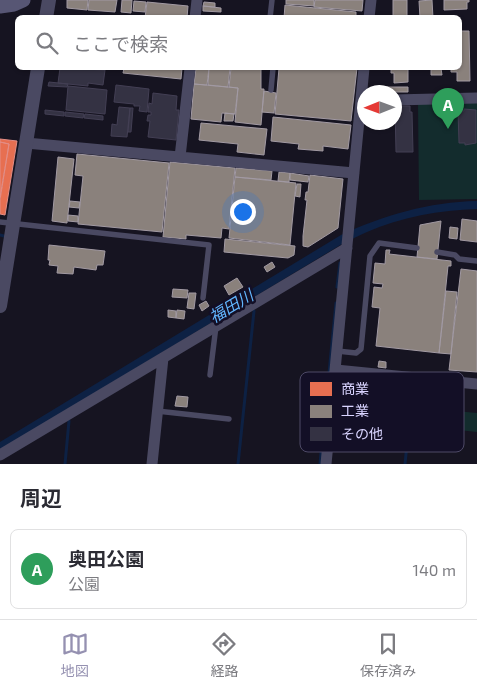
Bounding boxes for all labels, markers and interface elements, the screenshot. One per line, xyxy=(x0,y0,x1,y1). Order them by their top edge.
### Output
search box xyxy=(15,15,462,70)
icon: search xyxy=(33,29,61,57)
text: ここで検索 xyxy=(73,32,168,55)
north arrow xyxy=(357,85,402,130)
pin: A xyxy=(432,88,464,129)
your location xyxy=(230,199,256,225)
water label: 福田川 xyxy=(205,284,258,326)
legend xyxy=(300,372,464,452)
text: 商業 xyxy=(341,380,369,397)
text: 工業 xyxy=(341,402,369,419)
text: その他 xyxy=(341,425,383,442)
text: 周辺 xyxy=(20,485,62,510)
text: 奥田公園 xyxy=(68,547,144,570)
text: A xyxy=(32,560,42,579)
text: 140 m xyxy=(413,560,456,579)
text: 公園 xyxy=(68,574,100,593)
tab: 地図 xyxy=(61,630,89,680)
tab: 経路 xyxy=(210,630,238,680)
tab: 保存済み xyxy=(360,630,416,680)

